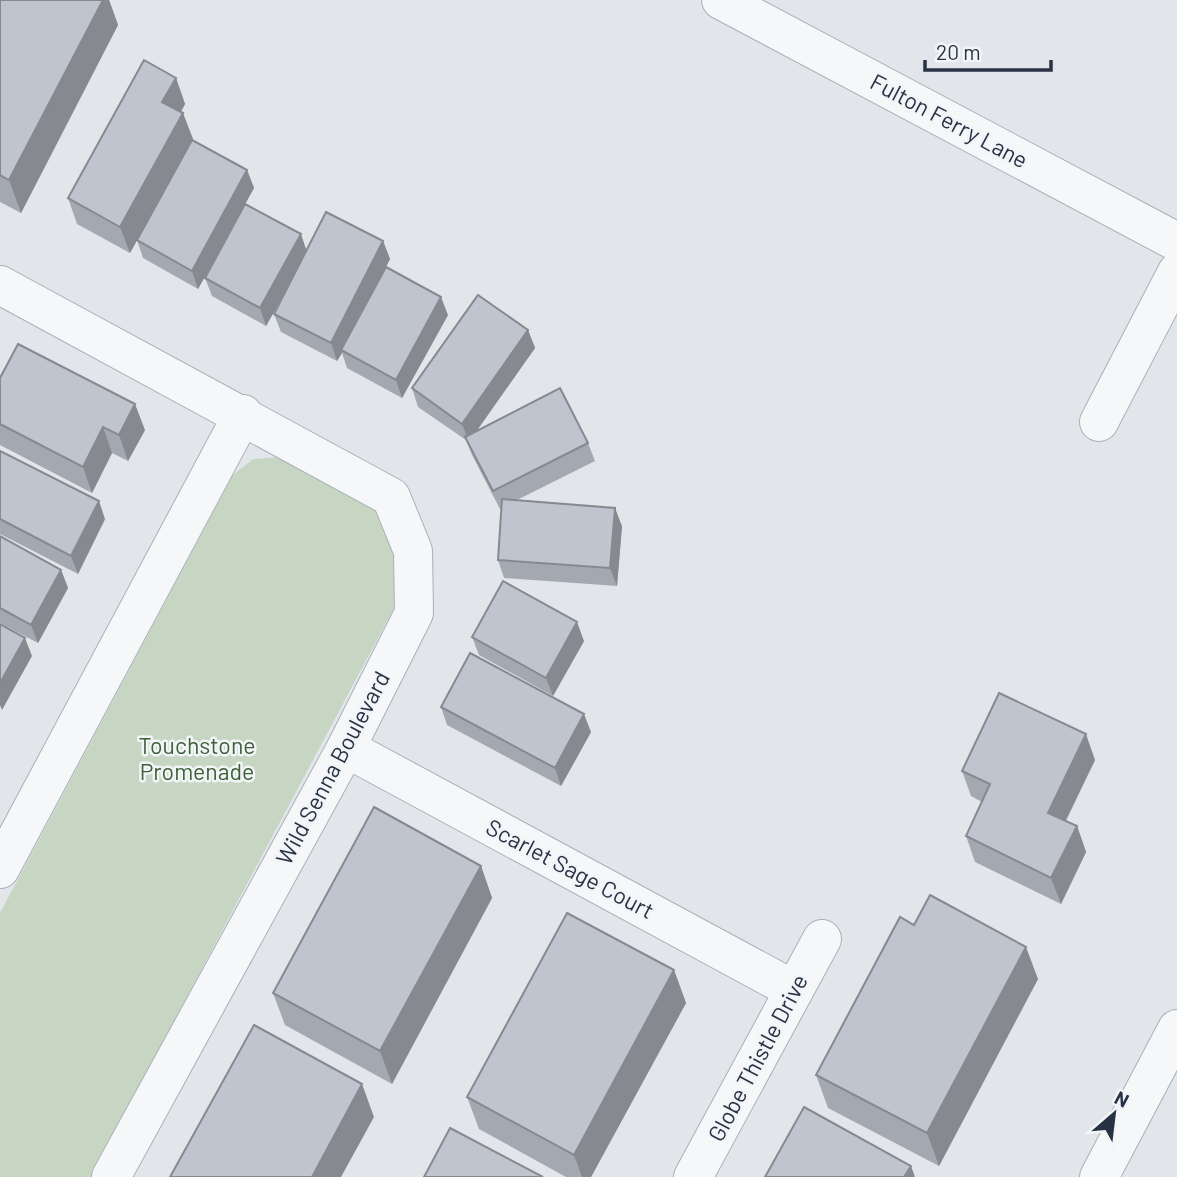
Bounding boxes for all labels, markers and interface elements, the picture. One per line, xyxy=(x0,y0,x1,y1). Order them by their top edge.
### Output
scale bar xyxy=(925,28,1051,72)
text: 20 m xyxy=(936,39,981,64)
street label: Fulton Ferry Lane xyxy=(866,67,1033,173)
street label: Wild Senna Boulevard xyxy=(269,666,395,869)
park label: Touchstone Promenade xyxy=(139,731,255,785)
street label: Scarlet Sage Court xyxy=(482,812,659,924)
street label: Globe Thistle Drive xyxy=(701,969,813,1146)
north arrow xyxy=(1079,1079,1149,1149)
text: N xyxy=(1111,1085,1133,1112)

